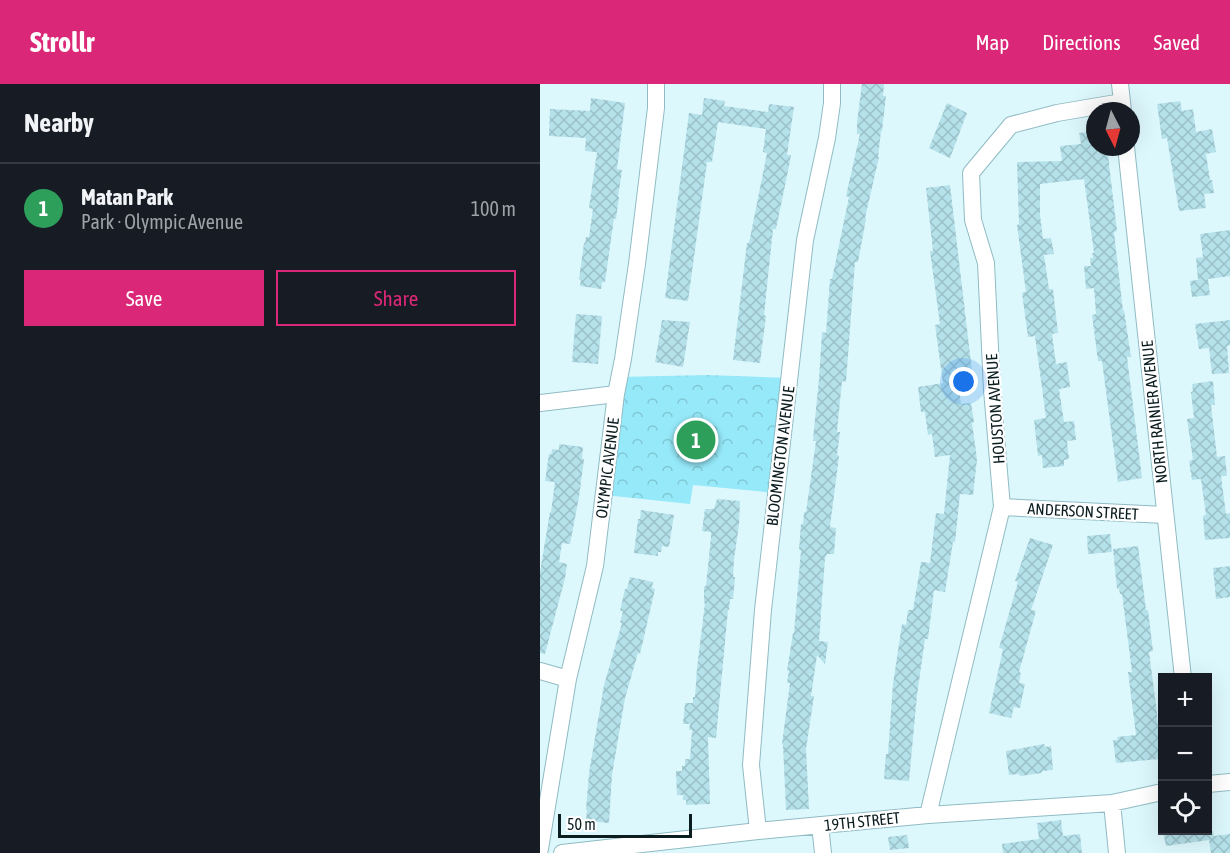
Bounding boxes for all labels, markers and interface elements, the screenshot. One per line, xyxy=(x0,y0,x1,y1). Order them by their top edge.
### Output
text: Strollr xyxy=(30,26,94,58)
text: Map xyxy=(975,30,1009,54)
text: Directions xyxy=(1042,30,1121,54)
text: Saved xyxy=(1154,30,1200,54)
north arrow xyxy=(1086,102,1140,156)
text: Nearby xyxy=(24,108,94,138)
text: Matan Park xyxy=(81,184,173,210)
text: 1 xyxy=(39,197,48,220)
text: 100 m xyxy=(471,197,516,220)
text: Park · Olympic Avenue xyxy=(81,210,243,233)
button: Save xyxy=(24,270,264,326)
button: Share xyxy=(276,270,516,326)
street label: NORTH RAINIER AVENUE xyxy=(1138,339,1170,484)
street label: HOUSTON AVENUE xyxy=(982,353,1008,465)
your location xyxy=(949,367,978,396)
street label: BLOOMINGTON AVENUE xyxy=(763,385,798,527)
street label: OLYMPIC AVENUE xyxy=(592,416,622,519)
pin: 1 xyxy=(676,418,716,462)
street label: ANDERSON STREET xyxy=(1027,499,1139,523)
map controls xyxy=(1158,673,1212,835)
button: + xyxy=(1158,673,1212,727)
button: − xyxy=(1158,727,1212,781)
button: locate xyxy=(1158,781,1212,835)
street label: 19TH STREET xyxy=(823,808,901,834)
scale bar xyxy=(558,811,692,838)
text: 50 m xyxy=(567,815,596,833)

